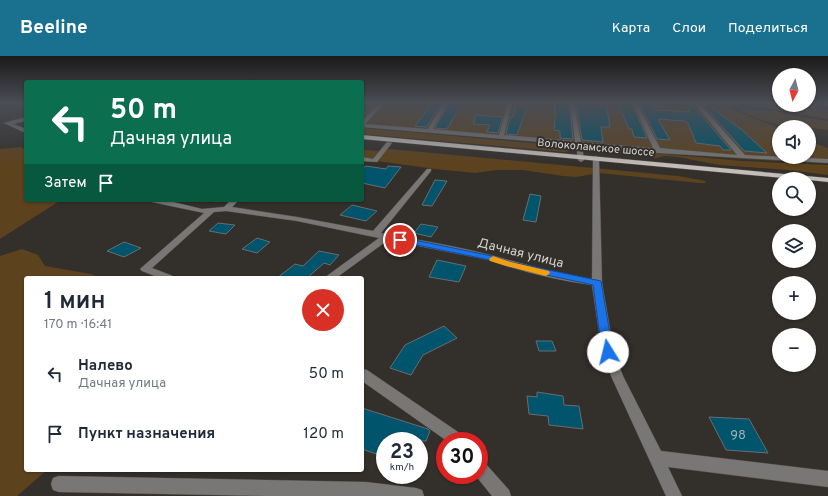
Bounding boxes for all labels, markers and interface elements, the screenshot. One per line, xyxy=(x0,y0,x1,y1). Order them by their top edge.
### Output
text: Beeline xyxy=(20,16,88,40)
text: Карта xyxy=(612,20,650,37)
text: Слои xyxy=(672,20,706,37)
text: Поделиться xyxy=(728,20,808,37)
north arrow xyxy=(772,68,816,112)
map controls xyxy=(772,68,816,372)
text: 50 m xyxy=(110,93,177,129)
icon: left xyxy=(44,96,96,148)
button: sound xyxy=(772,120,816,164)
text: Дачная улица xyxy=(110,128,232,151)
street label: Волоколамское шоссе xyxy=(537,136,655,160)
icon: arrive xyxy=(95,172,117,194)
button: search xyxy=(772,172,816,216)
text: Затем xyxy=(44,174,87,193)
pin xyxy=(383,223,417,257)
button: layers xyxy=(772,224,816,268)
icon: arrive xyxy=(389,229,411,251)
street label: Дачная улица xyxy=(476,236,565,272)
button: + xyxy=(772,276,816,320)
text: 1 мин xyxy=(44,287,105,317)
button: close xyxy=(302,289,344,331)
text: 170 m · 16:41 xyxy=(44,317,112,333)
button: − xyxy=(772,328,816,372)
position arrow xyxy=(587,331,629,373)
text: Налево xyxy=(78,357,133,376)
icon: left xyxy=(44,363,66,385)
text: 50 m xyxy=(309,365,344,384)
text: Дачная улица xyxy=(78,376,166,392)
icon: arrive xyxy=(44,423,66,445)
text: Пункт назначения xyxy=(78,425,215,444)
text: 120 m xyxy=(303,425,344,444)
house number: 98 xyxy=(730,428,746,444)
speed limit sign: 30 xyxy=(436,432,488,484)
text: 23 xyxy=(390,440,414,466)
text: km/h xyxy=(390,461,414,474)

